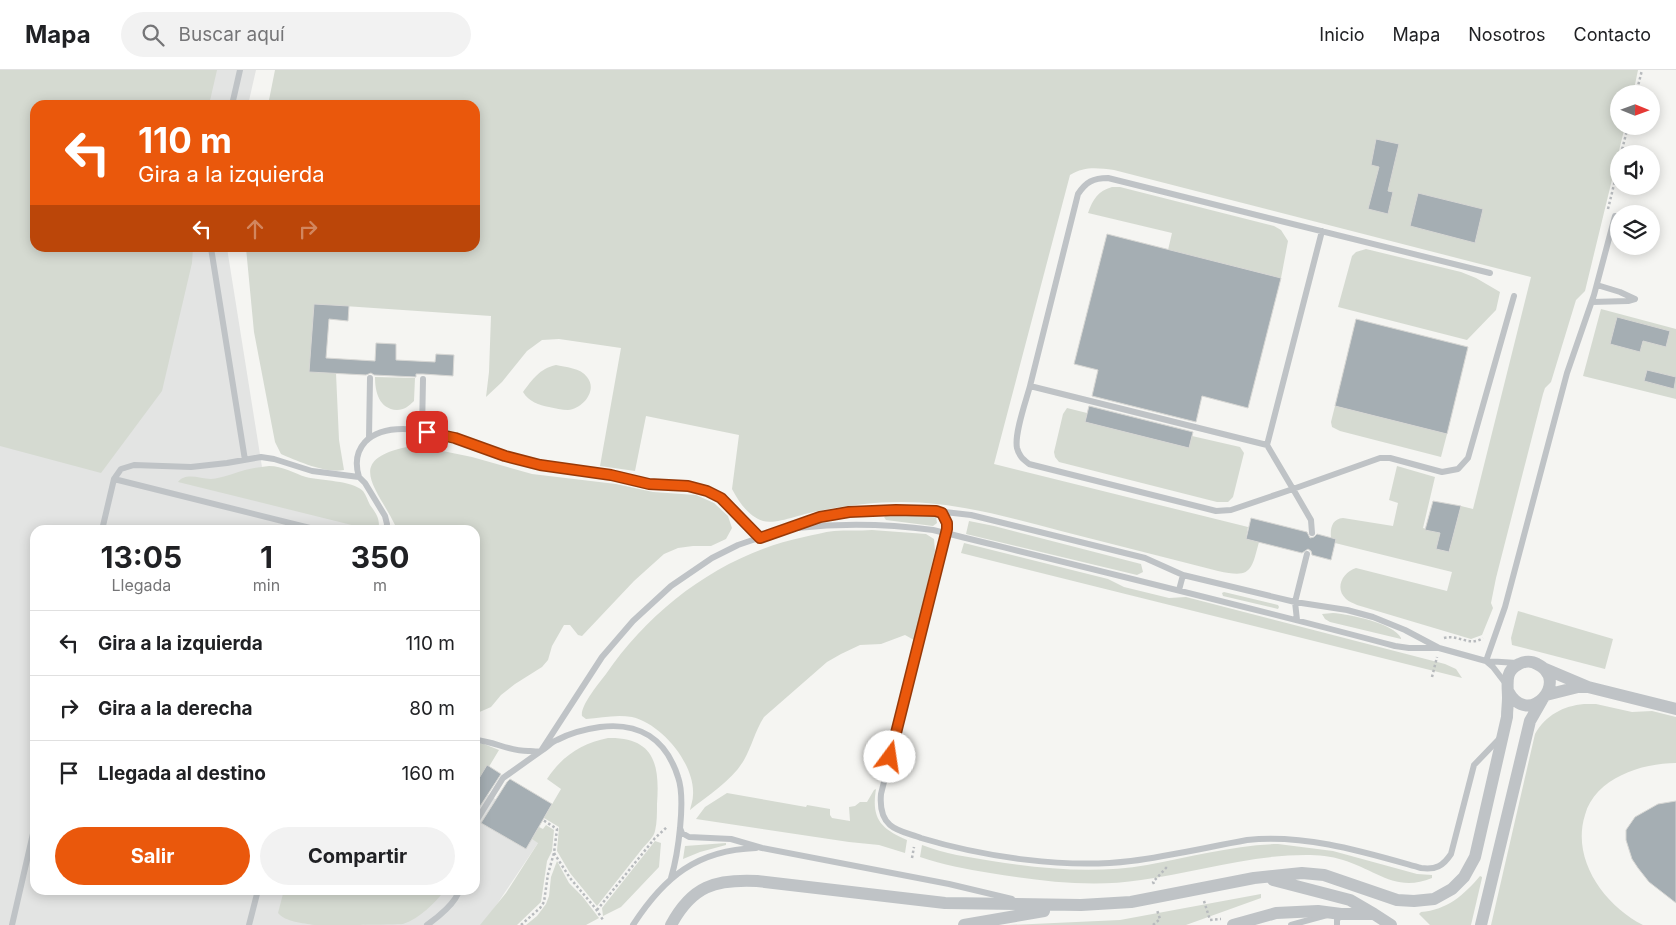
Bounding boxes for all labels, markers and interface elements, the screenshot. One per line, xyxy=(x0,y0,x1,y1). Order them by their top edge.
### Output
search box xyxy=(121,12,471,57)
text: Mapa xyxy=(25,20,91,49)
icon: search xyxy=(139,21,167,49)
text: Buscar aquí xyxy=(179,23,285,46)
text: Inicio xyxy=(1319,24,1365,45)
text: Mapa xyxy=(1393,24,1440,45)
text: Nosotros xyxy=(1468,24,1546,45)
text: Contacto xyxy=(1574,24,1651,45)
north arrow xyxy=(1610,85,1660,135)
map controls xyxy=(1610,85,1660,255)
text: 110 m xyxy=(138,119,232,161)
icon: left xyxy=(55,120,120,185)
button: sound xyxy=(1610,145,1660,195)
text: Gira a la izquierda xyxy=(138,161,325,187)
button: layers xyxy=(1610,205,1660,255)
icon: left xyxy=(188,215,216,243)
icon: ahead xyxy=(241,215,269,243)
icon: right xyxy=(294,215,322,243)
pin xyxy=(406,411,448,453)
icon: arrive xyxy=(413,418,441,446)
text: 13:05 xyxy=(101,539,182,575)
text: 1 xyxy=(260,539,273,575)
text: 350 xyxy=(351,539,409,575)
text: Llegada xyxy=(111,575,171,595)
text: min xyxy=(253,575,280,595)
text: m xyxy=(373,575,387,595)
icon: left xyxy=(55,629,83,657)
text: Gira a la izquierda xyxy=(98,632,263,655)
text: 110 m xyxy=(406,632,455,655)
icon: right xyxy=(55,694,83,722)
text: Gira a la derecha xyxy=(98,697,253,720)
text: 80 m xyxy=(409,697,455,720)
position arrow xyxy=(863,730,915,782)
icon: arrive xyxy=(55,759,83,787)
text: Llegada al destino xyxy=(98,762,266,785)
text: 160 m xyxy=(402,762,455,785)
button: Salir xyxy=(55,827,250,885)
button: Compartir xyxy=(260,827,455,885)

